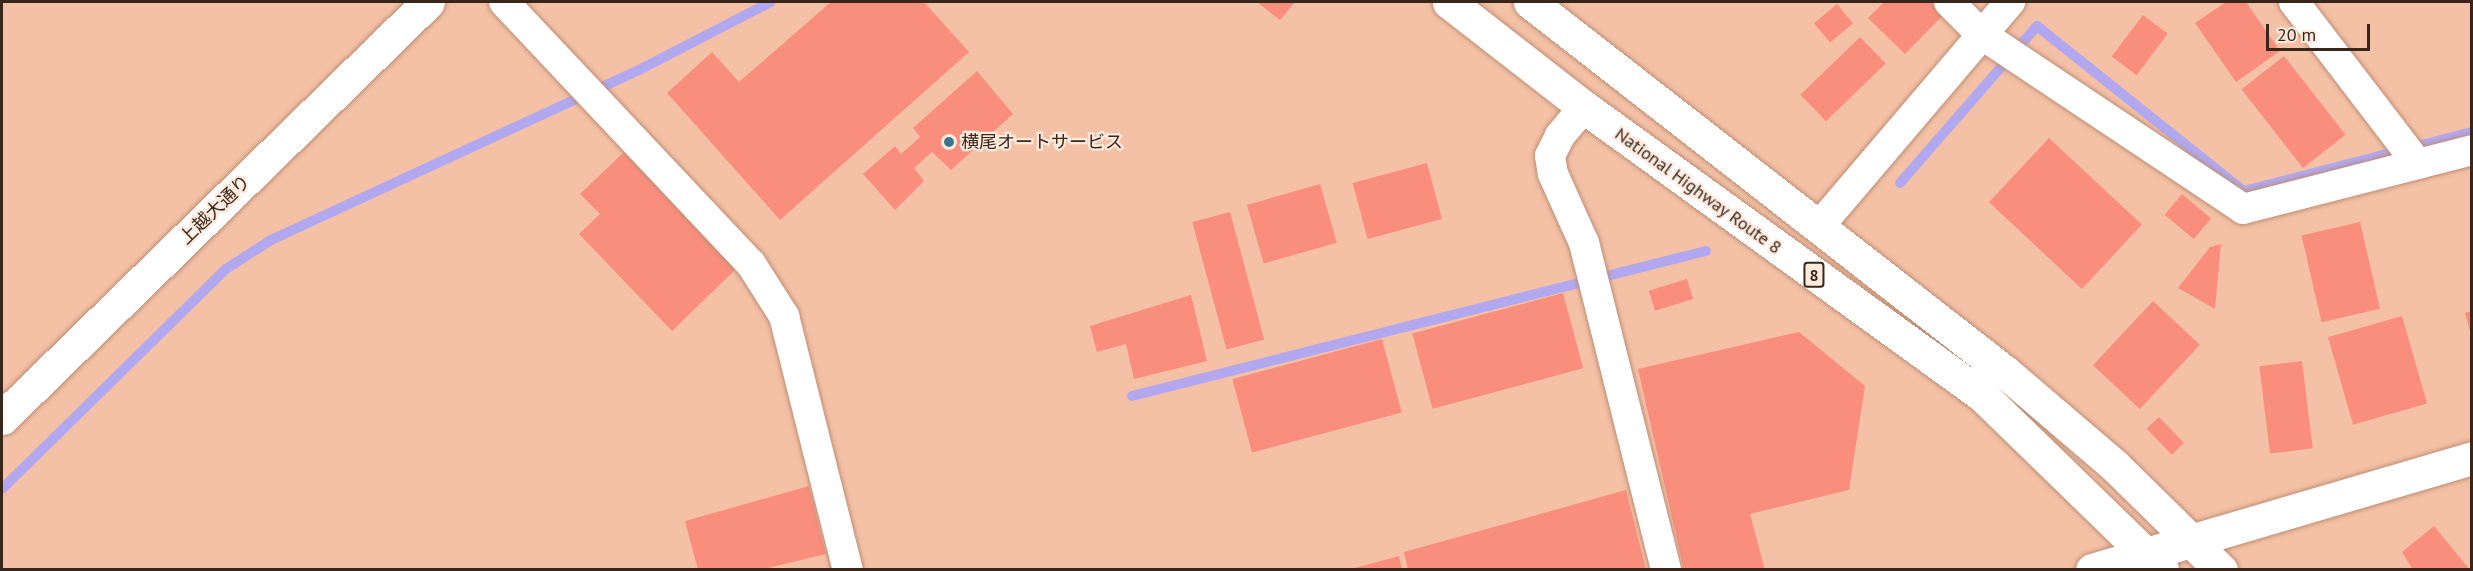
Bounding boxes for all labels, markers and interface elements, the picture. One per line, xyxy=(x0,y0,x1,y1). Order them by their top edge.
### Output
scale bar xyxy=(2269,12,2372,50)
text: 20 m xyxy=(2277,23,2316,46)
street label: National Highway Route 8 xyxy=(1610,123,1786,259)
place label: 横尾オートサービス xyxy=(961,131,1123,153)
marker: 横尾オートサービス xyxy=(942,135,956,149)
street label: 上越大通り xyxy=(175,171,255,249)
road number: 8 xyxy=(1802,262,1826,288)

